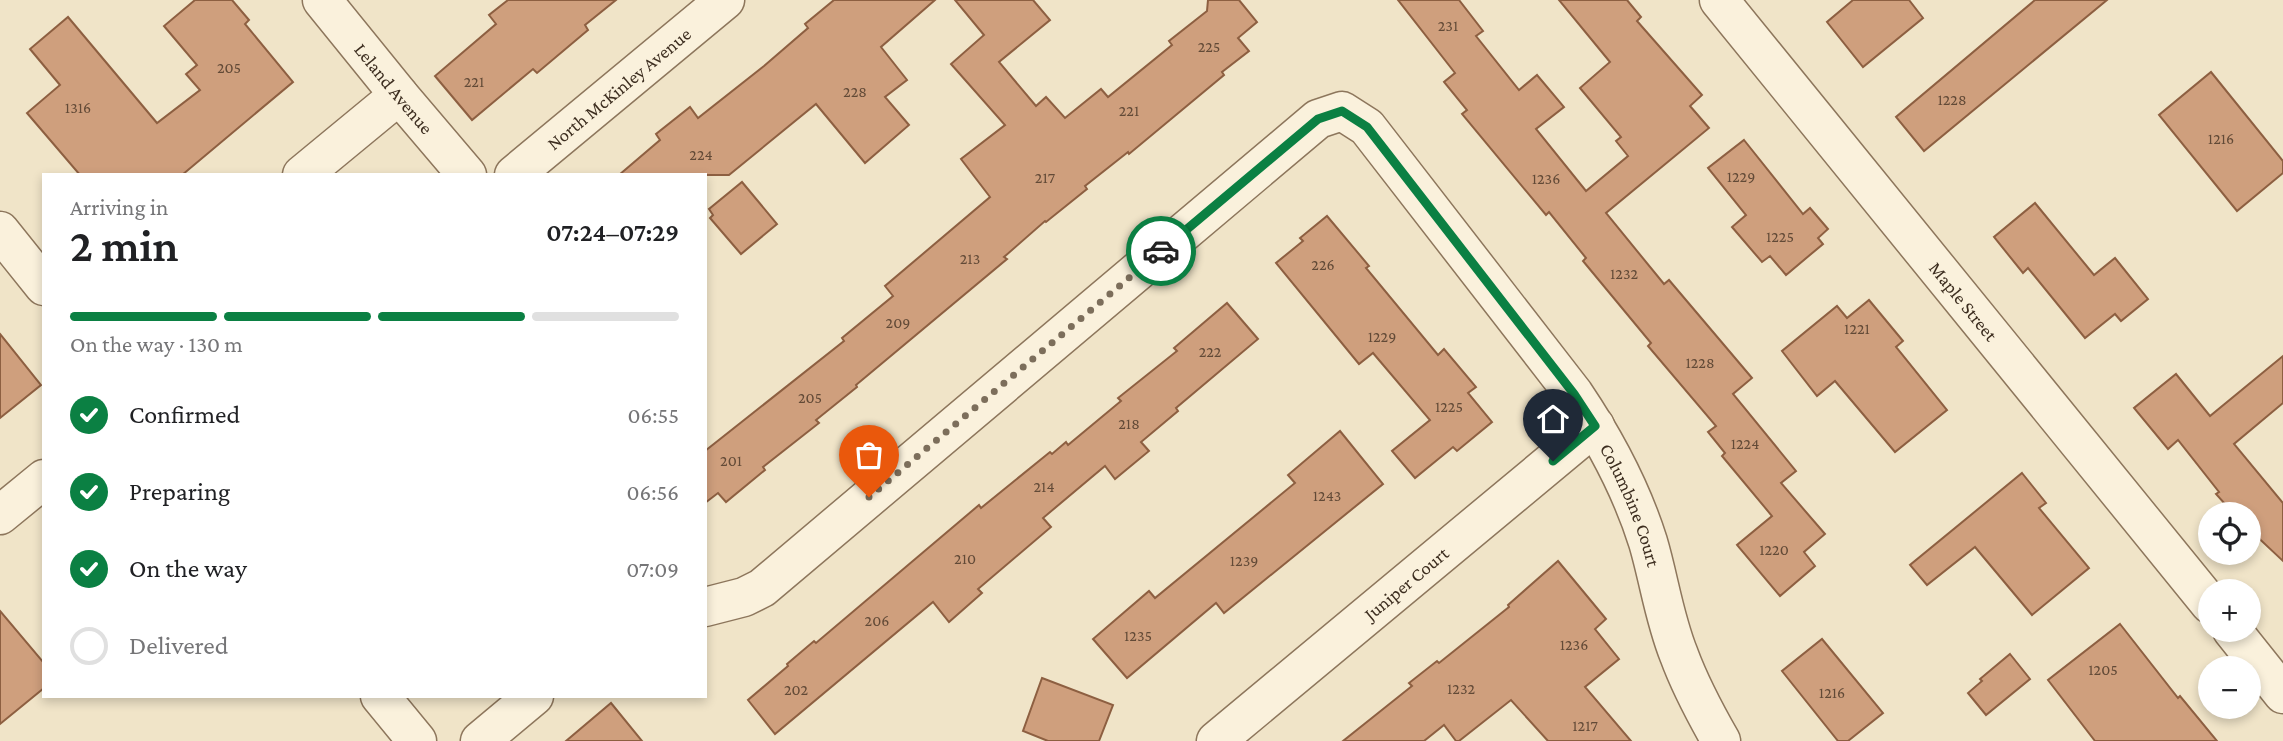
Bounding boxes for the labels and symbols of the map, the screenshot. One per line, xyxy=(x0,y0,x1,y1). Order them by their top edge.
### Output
house number: 231 xyxy=(1438,17,1458,34)
street label: North McKinley Avenue xyxy=(543,23,695,154)
house number: 225 xyxy=(1198,38,1220,55)
street label: Leland Avenue xyxy=(350,39,437,138)
house number: 205 xyxy=(217,59,241,76)
house number: 221 xyxy=(464,73,484,90)
house number: 228 xyxy=(843,83,867,100)
house number: 1228 xyxy=(1937,91,1967,108)
house number: 1316 xyxy=(65,99,91,116)
house number: 221 xyxy=(1119,102,1139,119)
house number: 1216 xyxy=(2208,130,2234,147)
house number: 224 xyxy=(689,146,713,163)
house number: 1229 xyxy=(1727,168,1755,185)
house number: 217 xyxy=(1035,169,1056,186)
house number: 1236 xyxy=(1532,170,1560,187)
courier xyxy=(1126,216,1196,286)
house number: 1225 xyxy=(1766,228,1794,245)
house number: 213 xyxy=(960,250,980,267)
house number: 226 xyxy=(1311,256,1335,273)
street label: Maple Street xyxy=(1925,258,2002,346)
house number: 1232 xyxy=(1610,265,1638,282)
house number: 209 xyxy=(886,314,910,331)
house number: 1221 xyxy=(1844,320,1870,337)
house number: 1229 xyxy=(1368,328,1396,345)
house number: 222 xyxy=(1199,343,1222,360)
house number: 1228 xyxy=(1685,354,1715,371)
house number: 205 xyxy=(798,389,822,406)
pin xyxy=(1523,389,1583,461)
house number: 1225 xyxy=(1435,398,1463,415)
house number: 218 xyxy=(1118,415,1140,432)
pin xyxy=(839,425,899,497)
house number: 1224 xyxy=(1731,435,1759,452)
street label: Columbine Court xyxy=(1596,440,1664,570)
house number: 201 xyxy=(720,452,742,469)
house number: 214 xyxy=(1033,478,1055,495)
house number: 1243 xyxy=(1313,487,1341,504)
house number: 1220 xyxy=(1759,541,1789,558)
street label: Juniper Court xyxy=(1358,542,1453,626)
house number: 210 xyxy=(954,550,976,567)
house number: 1239 xyxy=(1230,552,1258,569)
house number: 206 xyxy=(865,612,889,629)
house number: 1235 xyxy=(1124,627,1152,644)
house number: 1236 xyxy=(1560,636,1588,653)
house number: 1205 xyxy=(2088,661,2118,678)
house number: 1232 xyxy=(1447,680,1475,697)
house number: 202 xyxy=(784,681,808,698)
house number: 1216 xyxy=(1819,684,1845,701)
house number: 1217 xyxy=(1572,717,1598,734)

